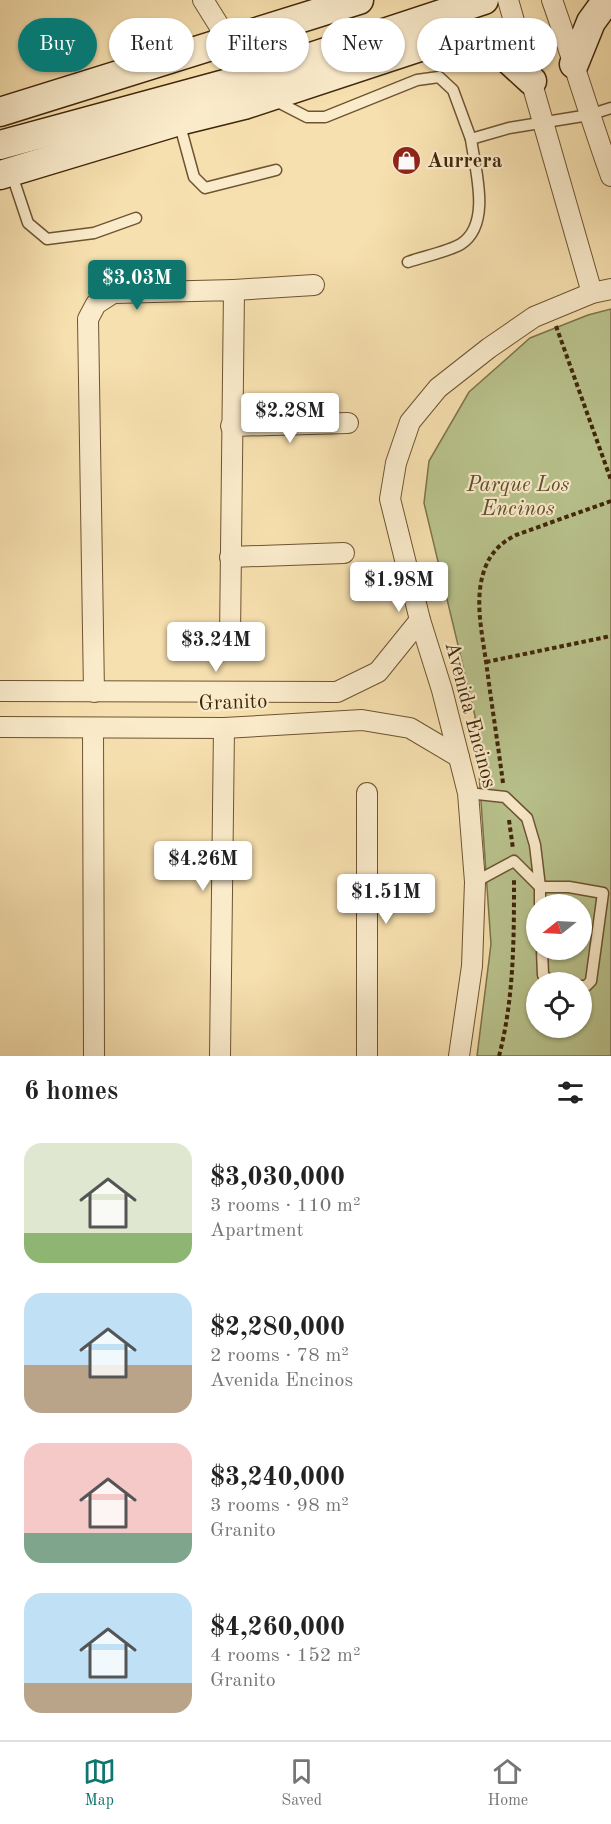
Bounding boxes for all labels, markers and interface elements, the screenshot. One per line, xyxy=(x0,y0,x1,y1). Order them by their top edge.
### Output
chip: Buy xyxy=(18,18,97,72)
chip: Rent xyxy=(109,18,194,72)
chip: Filters xyxy=(206,18,309,72)
chip: New xyxy=(321,18,405,72)
chip: Apartment xyxy=(417,18,557,72)
shop icon: Aurrera xyxy=(390,145,422,177)
place label: Aurrera xyxy=(427,151,503,172)
pin: $3.03M xyxy=(88,260,186,311)
text: $3.03M xyxy=(102,269,172,289)
pin: $2.28M xyxy=(241,393,339,444)
text: $2.28M xyxy=(255,402,325,422)
park label: Parque Los Encinos xyxy=(466,475,569,520)
pin: $1.98M xyxy=(350,562,448,613)
text: $1.98M xyxy=(364,571,434,591)
pin: $3.24M xyxy=(167,622,265,673)
text: $3.24M xyxy=(181,631,251,651)
street label: Avenida Encinos xyxy=(440,640,500,790)
street label: Granito xyxy=(198,691,268,715)
pin: $4.26M xyxy=(154,841,252,892)
text: $4.26M xyxy=(168,850,238,870)
pin: $1.51M xyxy=(337,874,435,925)
text: $1.51M xyxy=(351,883,421,903)
north arrow xyxy=(526,894,592,960)
map controls xyxy=(526,894,592,1038)
button: locate xyxy=(526,972,592,1038)
icon: filters xyxy=(554,1076,587,1109)
text: 6 homes xyxy=(24,1079,118,1105)
text: $3,030,000 xyxy=(210,1165,345,1191)
icon: home xyxy=(72,1167,144,1239)
text: 3 rooms · 110 m² xyxy=(210,1196,360,1216)
text: Apartment xyxy=(210,1221,304,1241)
text: $2,280,000 xyxy=(210,1315,345,1341)
icon: home xyxy=(72,1317,144,1389)
text: 2 rooms · 78 m² xyxy=(210,1346,349,1366)
text: Avenida Encinos xyxy=(210,1371,353,1391)
text: $3,240,000 xyxy=(210,1465,345,1491)
icon: home xyxy=(72,1467,144,1539)
text: 3 rooms · 98 m² xyxy=(210,1496,349,1516)
text: Granito xyxy=(210,1521,276,1541)
text: $4,260,000 xyxy=(210,1615,345,1641)
icon: home xyxy=(72,1617,144,1689)
text: 4 rooms · 152 m² xyxy=(210,1646,360,1666)
text: Granito xyxy=(210,1671,276,1691)
tab: Map xyxy=(83,1755,116,1811)
tab: Saved xyxy=(281,1755,322,1811)
tab: Home xyxy=(488,1755,528,1811)

